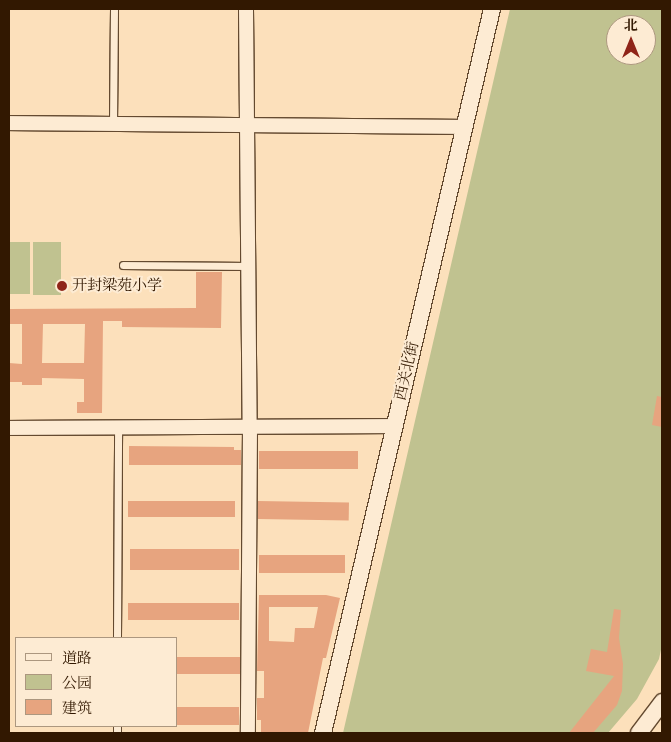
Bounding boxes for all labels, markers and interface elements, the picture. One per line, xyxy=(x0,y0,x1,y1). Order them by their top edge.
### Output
north arrow xyxy=(606,15,656,65)
text: 北 xyxy=(624,17,638,34)
place label: 开封梁苑小学 xyxy=(72,277,162,295)
marker: 开封梁苑小学 xyxy=(56,280,68,292)
street label: 西关北街 xyxy=(391,340,423,402)
legend xyxy=(15,637,178,727)
text: 道路 xyxy=(62,649,92,667)
text: 公园 xyxy=(62,674,92,692)
text: 建筑 xyxy=(62,699,92,717)

